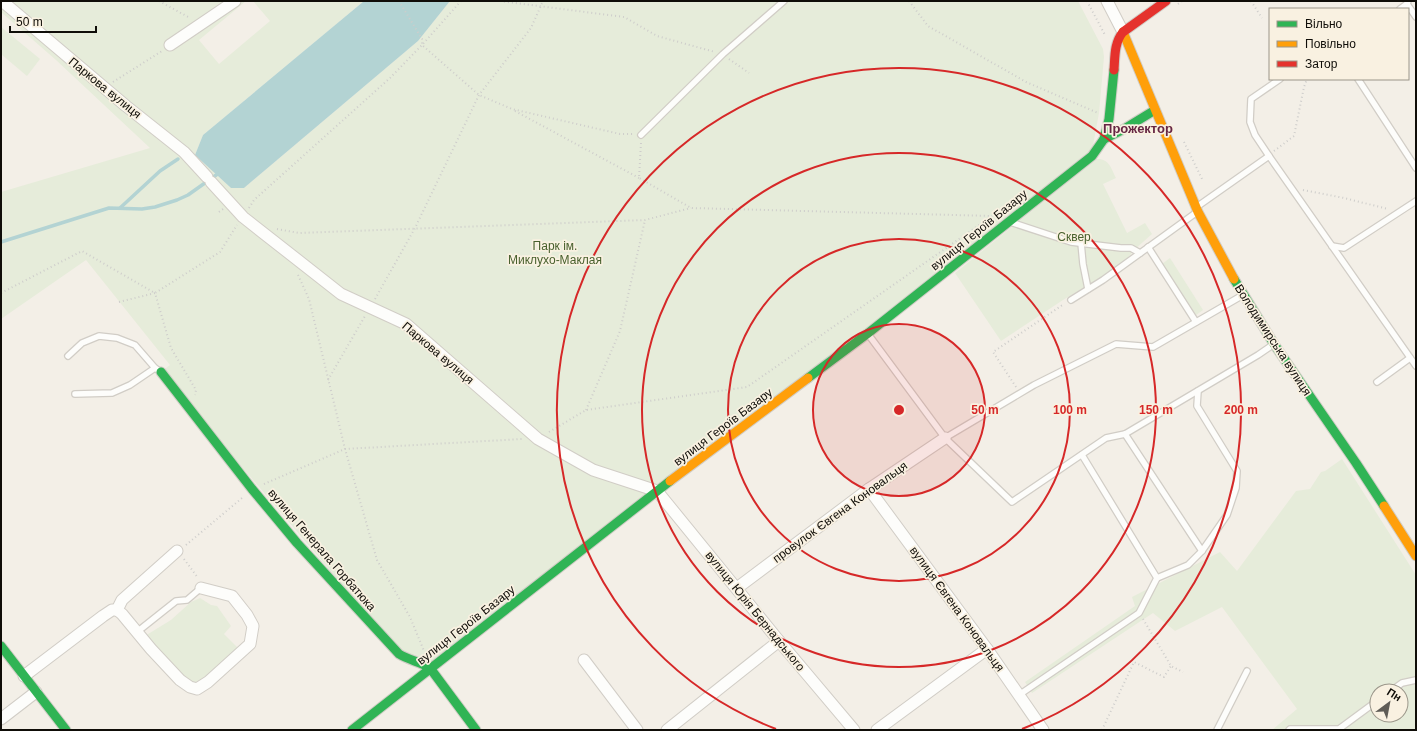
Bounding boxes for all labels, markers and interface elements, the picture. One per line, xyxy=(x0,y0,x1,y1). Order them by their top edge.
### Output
scale bar xyxy=(10,8,96,34)
legend xyxy=(1269,8,1409,80)
text: 50 m xyxy=(16,15,43,29)
text: Вільно xyxy=(1305,17,1343,31)
text: Повільно xyxy=(1305,37,1356,51)
street label: Паркова вулиця xyxy=(66,54,144,122)
text: Затор xyxy=(1305,57,1338,71)
district label: Прожектор xyxy=(1103,121,1173,136)
street label: вулиця Героїв Базару xyxy=(928,187,1030,273)
park label: Сквер xyxy=(1057,230,1091,244)
park label: Парк ім. Миклухо-Маклая xyxy=(508,239,602,267)
street label: Володимирська вулиця xyxy=(1232,282,1314,398)
street label: Паркова вулиця xyxy=(399,319,477,387)
street label: вулиця Героїв Базару xyxy=(671,385,775,469)
centre of rings xyxy=(892,403,906,417)
text: 50 m xyxy=(971,403,999,417)
text: 100 m xyxy=(1053,403,1087,417)
text: 150 m xyxy=(1139,403,1173,417)
text: 200 m xyxy=(1224,403,1258,417)
street label: провулок Євгена Коновальця xyxy=(770,458,910,566)
street label: вулиця Генерала Горбатюка xyxy=(265,486,379,614)
street label: вулиця Євгена Коновальця xyxy=(907,544,1007,674)
street label: вулиця Юрія Бернадського xyxy=(702,548,808,674)
street label: вулиця Героїв Базару xyxy=(414,582,518,668)
north arrow xyxy=(1369,683,1409,723)
text: Пн xyxy=(1385,686,1404,703)

